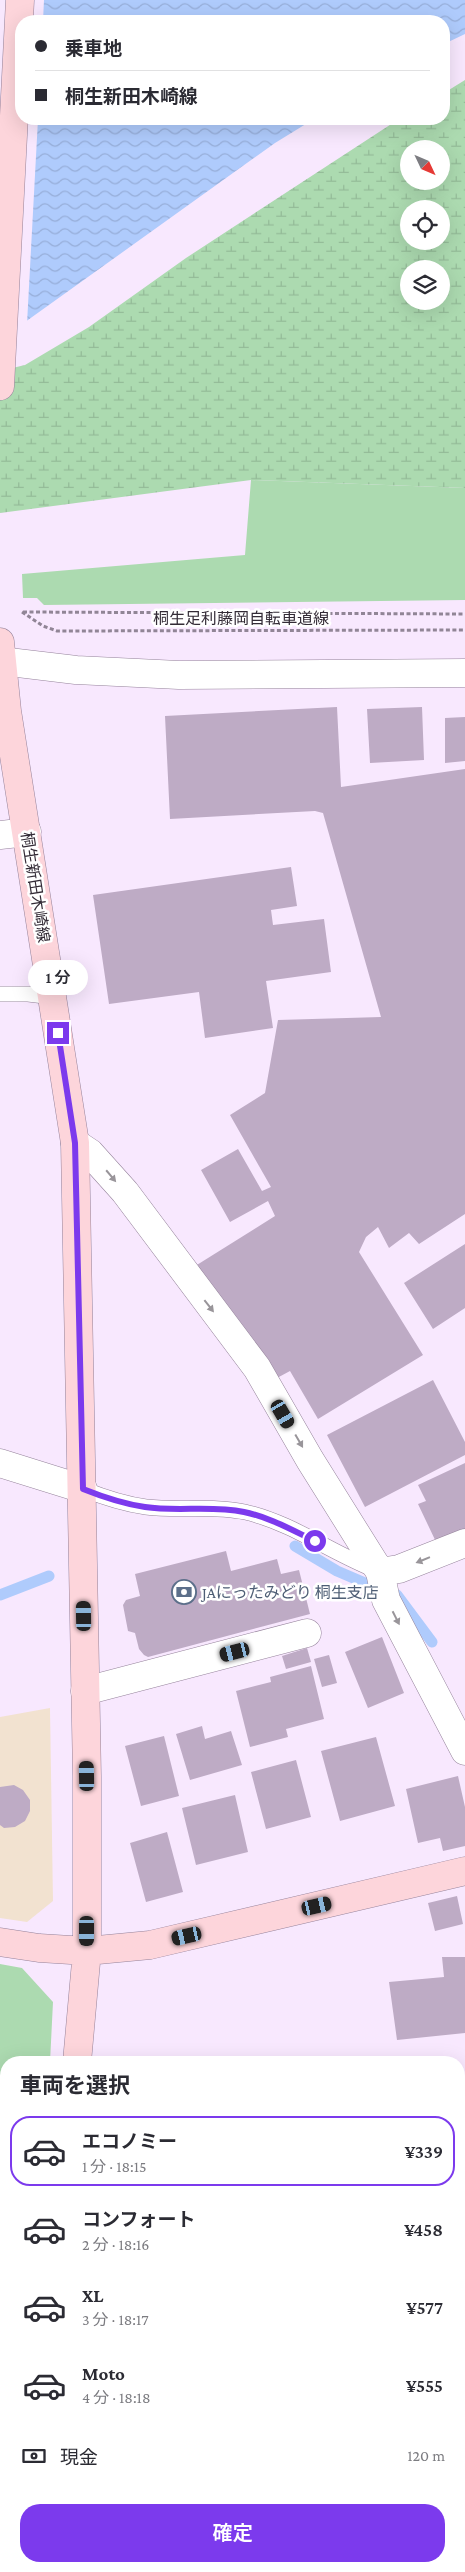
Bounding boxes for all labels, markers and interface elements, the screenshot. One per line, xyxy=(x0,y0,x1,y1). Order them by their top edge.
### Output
text: 乗車地 xyxy=(65,38,122,59)
text: 桐生新田木崎線 xyxy=(65,86,198,107)
north arrow xyxy=(400,140,450,190)
map controls xyxy=(400,140,450,310)
button: locate xyxy=(400,200,450,250)
button: layers xyxy=(400,260,450,310)
street label: 桐生足利藤岡自転車道線 xyxy=(153,610,329,627)
street label: 桐生新田木崎線 xyxy=(18,830,53,944)
callout: 1 分 xyxy=(28,960,88,996)
text: 1 分 xyxy=(46,969,70,986)
route end xyxy=(47,1022,69,1044)
one-way arrow xyxy=(106,1169,117,1182)
one-way arrow xyxy=(203,1299,214,1312)
car xyxy=(269,1397,296,1431)
one-way arrow xyxy=(294,1434,303,1447)
route start xyxy=(304,1530,326,1552)
one-way arrow xyxy=(416,1556,430,1564)
bank icon: JAにったみどり 桐生支店 xyxy=(171,1579,197,1605)
place label: JAにったみどり 桐生支店 xyxy=(200,1584,379,1602)
car xyxy=(76,1601,91,1631)
one-way arrow xyxy=(392,1611,400,1625)
car xyxy=(218,1641,251,1663)
car xyxy=(79,1761,94,1791)
car xyxy=(300,1895,333,1917)
car xyxy=(79,1916,94,1946)
car xyxy=(170,1925,203,1947)
text: 車両を選択 xyxy=(20,2073,130,2098)
icon: car xyxy=(22,2129,67,2174)
text: エコノミー xyxy=(82,2131,177,2152)
text: ¥339 xyxy=(405,2141,443,2162)
text: 1 分 · 18:15 xyxy=(82,2158,147,2175)
icon: car xyxy=(22,2207,67,2252)
text: コンフォート xyxy=(82,2209,195,2230)
text: ¥458 xyxy=(404,2219,443,2240)
text: 2 分 · 18:16 xyxy=(82,2236,150,2253)
icon: car xyxy=(22,2285,67,2330)
text: XL xyxy=(82,2285,104,2306)
text: ¥577 xyxy=(406,2297,443,2318)
text: 3 分 · 18:17 xyxy=(82,2311,149,2328)
icon: car xyxy=(22,2363,67,2408)
text: Moto xyxy=(82,2363,125,2384)
text: ¥555 xyxy=(406,2375,443,2396)
text: 4 分 · 18:18 xyxy=(82,2389,151,2406)
icon: cash xyxy=(20,2442,48,2470)
text: 現金 xyxy=(60,2447,98,2468)
text: 120 m xyxy=(407,2447,445,2464)
button: 確定 xyxy=(20,2504,445,2562)

